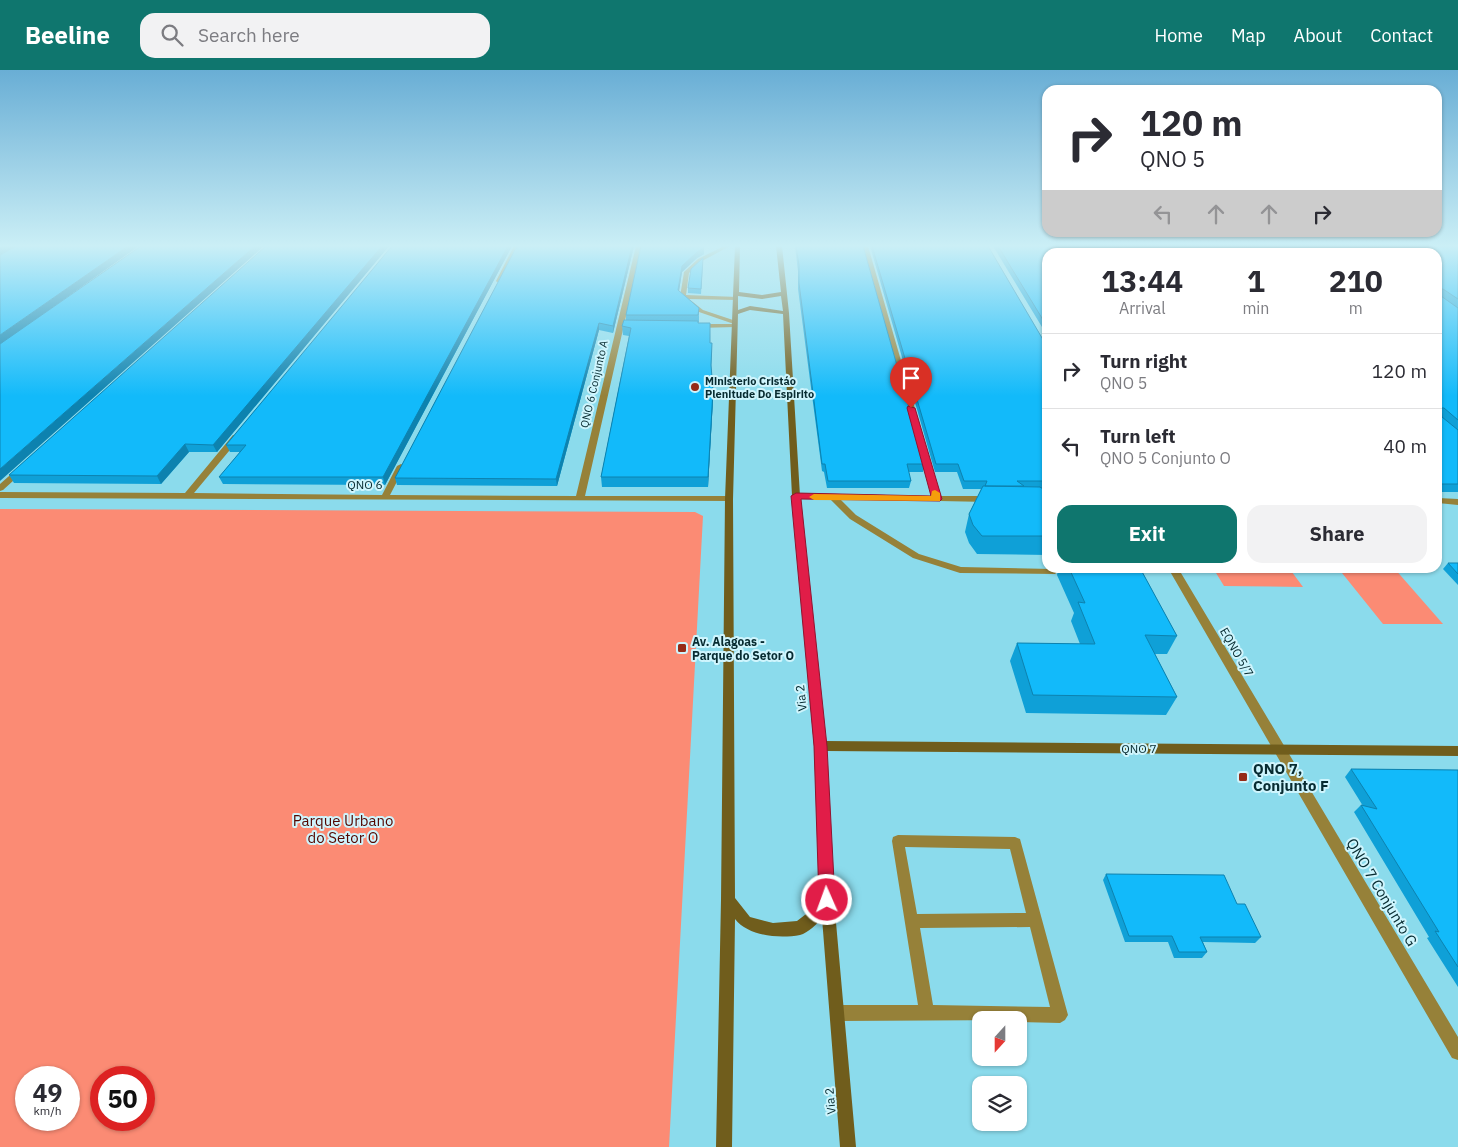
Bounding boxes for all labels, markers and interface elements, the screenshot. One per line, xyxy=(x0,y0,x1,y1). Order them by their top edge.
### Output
search box xyxy=(140,13,490,58)
text: Beeline xyxy=(25,19,110,51)
icon: search xyxy=(158,21,186,49)
text: Search here xyxy=(198,23,300,47)
text: Home xyxy=(1155,24,1203,47)
text: Map xyxy=(1231,24,1266,47)
text: About xyxy=(1294,24,1342,47)
text: Contact xyxy=(1370,24,1433,47)
text: 120 m xyxy=(1140,100,1243,146)
icon: right xyxy=(1057,105,1122,170)
text: QNO 5 xyxy=(1140,144,1205,173)
icon: left xyxy=(1149,200,1177,228)
icon: ahead xyxy=(1202,200,1230,228)
icon: ahead xyxy=(1255,200,1283,228)
icon: right xyxy=(1308,200,1336,228)
text: 13:44 xyxy=(1101,261,1183,300)
text: 1 xyxy=(1247,261,1265,300)
text: 210 xyxy=(1329,261,1383,300)
text: Arrival xyxy=(1119,298,1166,318)
text: min xyxy=(1242,298,1269,318)
text: m xyxy=(1349,298,1363,318)
street label: QNO 6 Conjunto A xyxy=(577,339,611,429)
text: Turn right xyxy=(1100,349,1187,373)
pin xyxy=(890,357,932,408)
icon: right xyxy=(1057,357,1085,385)
text: 120 m xyxy=(1372,359,1427,383)
icon: arrive xyxy=(897,364,925,392)
text: QNO 5 xyxy=(1100,373,1147,393)
place label: Ministerio Cristáo Plenitude Do Espirito xyxy=(705,374,814,401)
marker: Ministerio Cristáo Plenitude Do Espirito xyxy=(689,381,701,393)
text: Turn left xyxy=(1100,424,1176,448)
icon: left xyxy=(1057,432,1085,460)
text: 40 m xyxy=(1383,434,1427,458)
text: QNO 5 Conjunto O xyxy=(1100,448,1231,468)
street label: QNO 6 xyxy=(347,477,383,492)
button: Exit xyxy=(1057,505,1237,563)
button: Share xyxy=(1247,505,1427,563)
street label: EQNO 5/7 xyxy=(1217,625,1257,679)
place label: Av. Alagoas - Parque do Setor O xyxy=(692,634,794,663)
marker: Av. Alagoas - Parque do Setor O xyxy=(676,642,688,654)
street label: Via 2 xyxy=(792,684,810,712)
street label: QNO 7 xyxy=(1121,741,1157,756)
place label: QNO 7, Conjunto F xyxy=(1253,759,1329,795)
marker: QNO 7, Conjunto F xyxy=(1237,771,1249,783)
park label: Parque Urbano do Setor O xyxy=(293,811,393,847)
street label: QNO 7 Conjunto G xyxy=(1342,835,1422,949)
position arrow xyxy=(800,873,852,925)
north arrow xyxy=(972,1011,1028,1066)
map controls xyxy=(972,1011,1027,1131)
speed limit sign: 50 xyxy=(90,1066,155,1131)
text: 49 xyxy=(32,1076,63,1109)
button: layers xyxy=(972,1076,1027,1131)
street label: Via 2 xyxy=(821,1087,839,1115)
text: km/h xyxy=(33,1103,62,1118)

